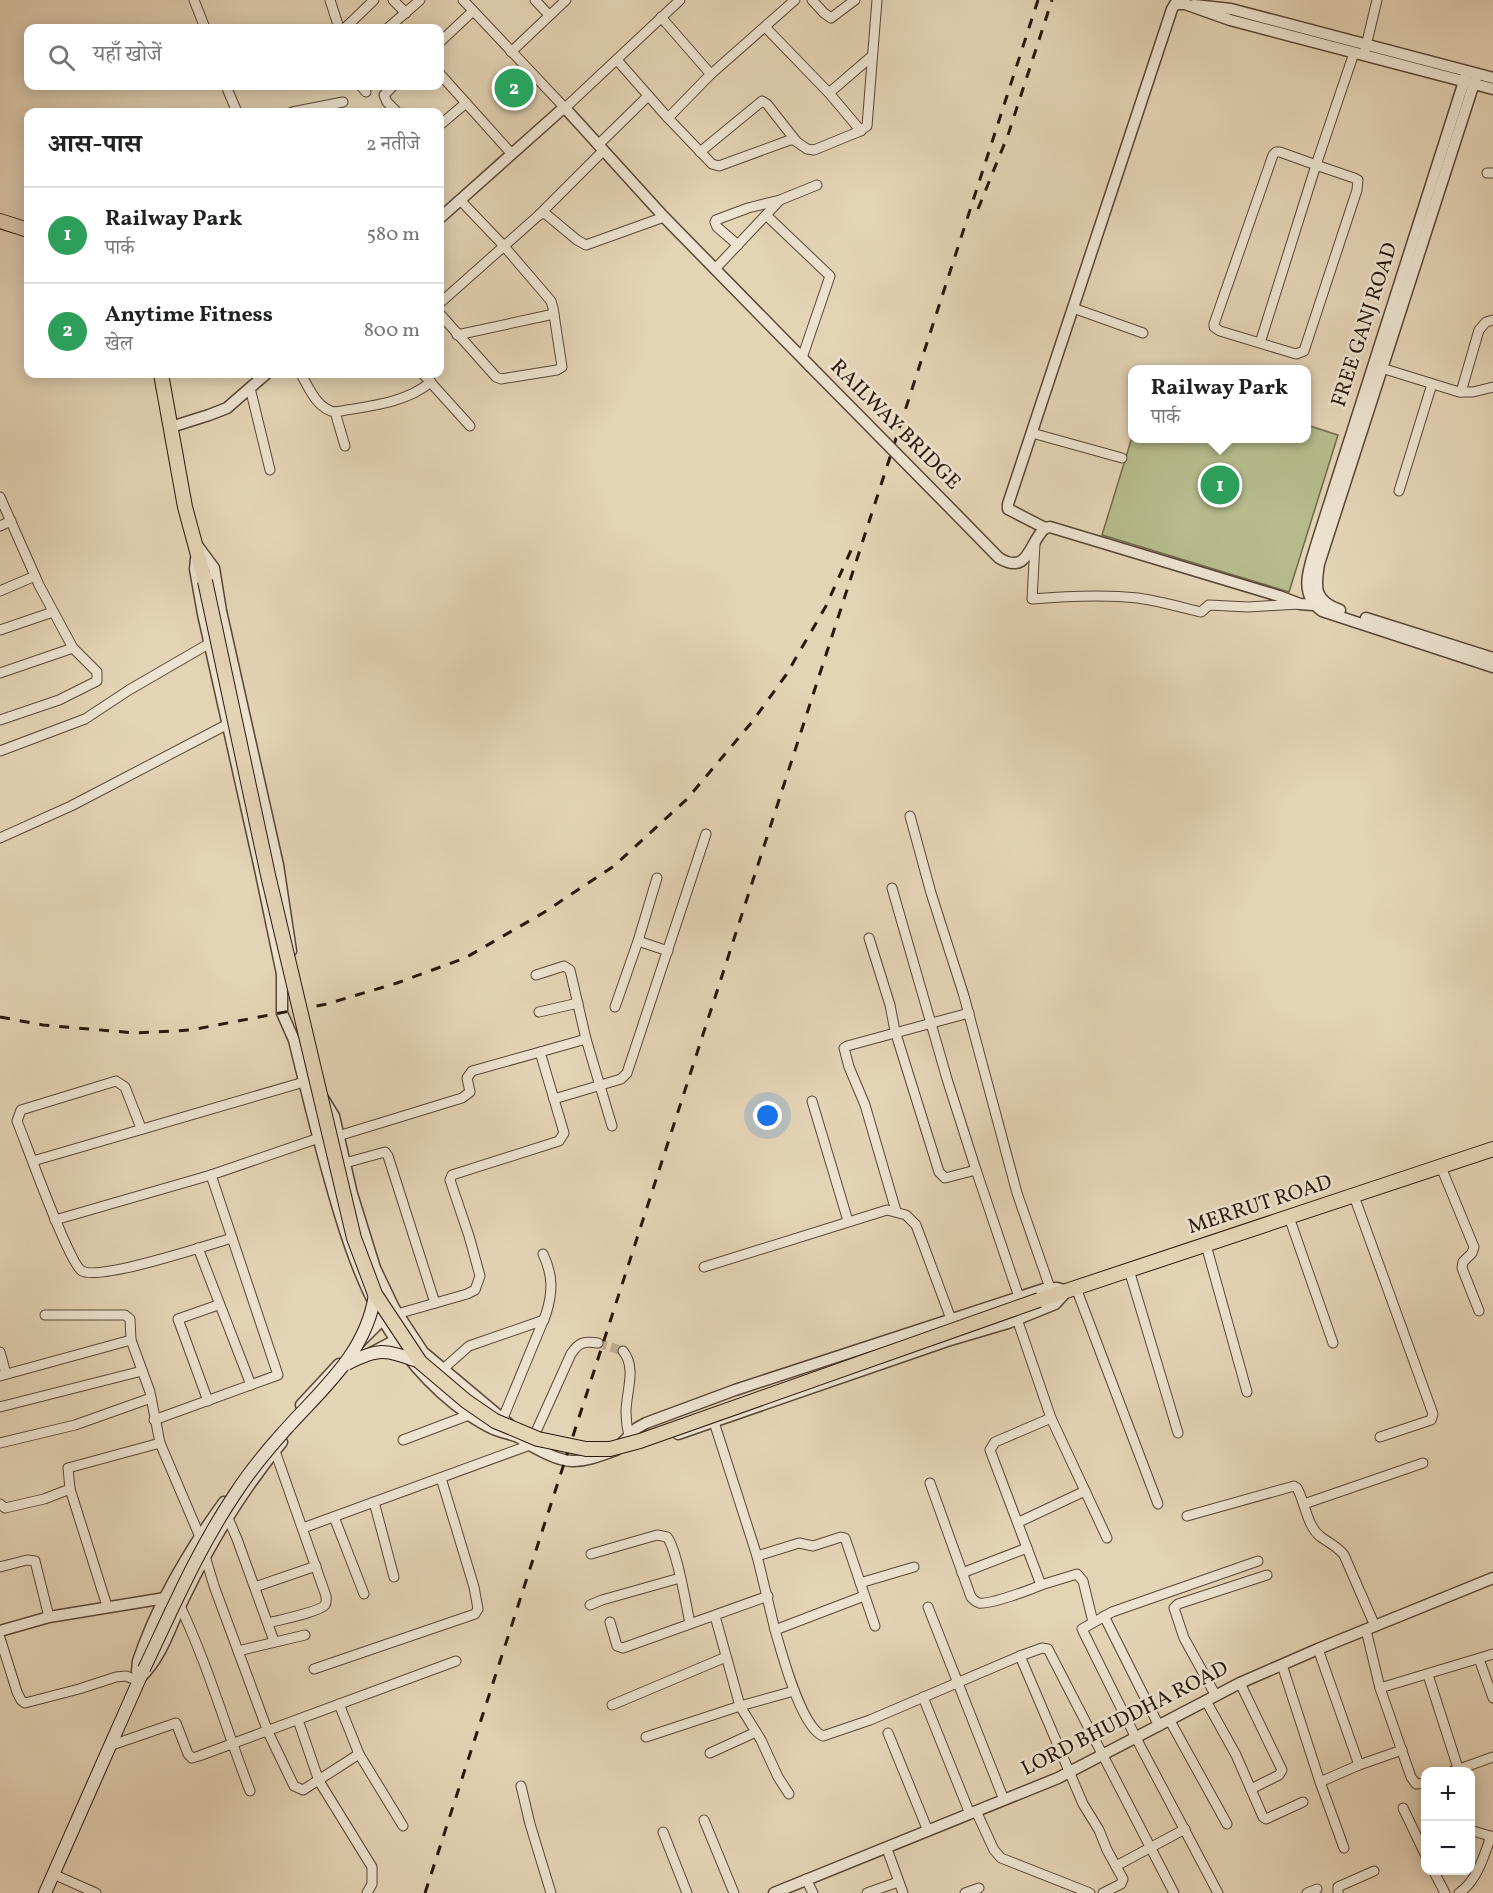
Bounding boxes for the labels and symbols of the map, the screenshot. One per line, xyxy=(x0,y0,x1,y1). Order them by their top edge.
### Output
pin: 2 xyxy=(494,66,534,110)
street label: FREE GANJ ROAD xyxy=(1325,239,1405,411)
street label: RAILWAY BRIDGE xyxy=(823,353,967,497)
pin: 1 xyxy=(1200,462,1240,508)
your location xyxy=(753,1101,782,1130)
street label: MERRUT ROAD xyxy=(1184,1168,1336,1242)
street label: LORD BHUDDHA ROAD xyxy=(1016,1654,1234,1784)

